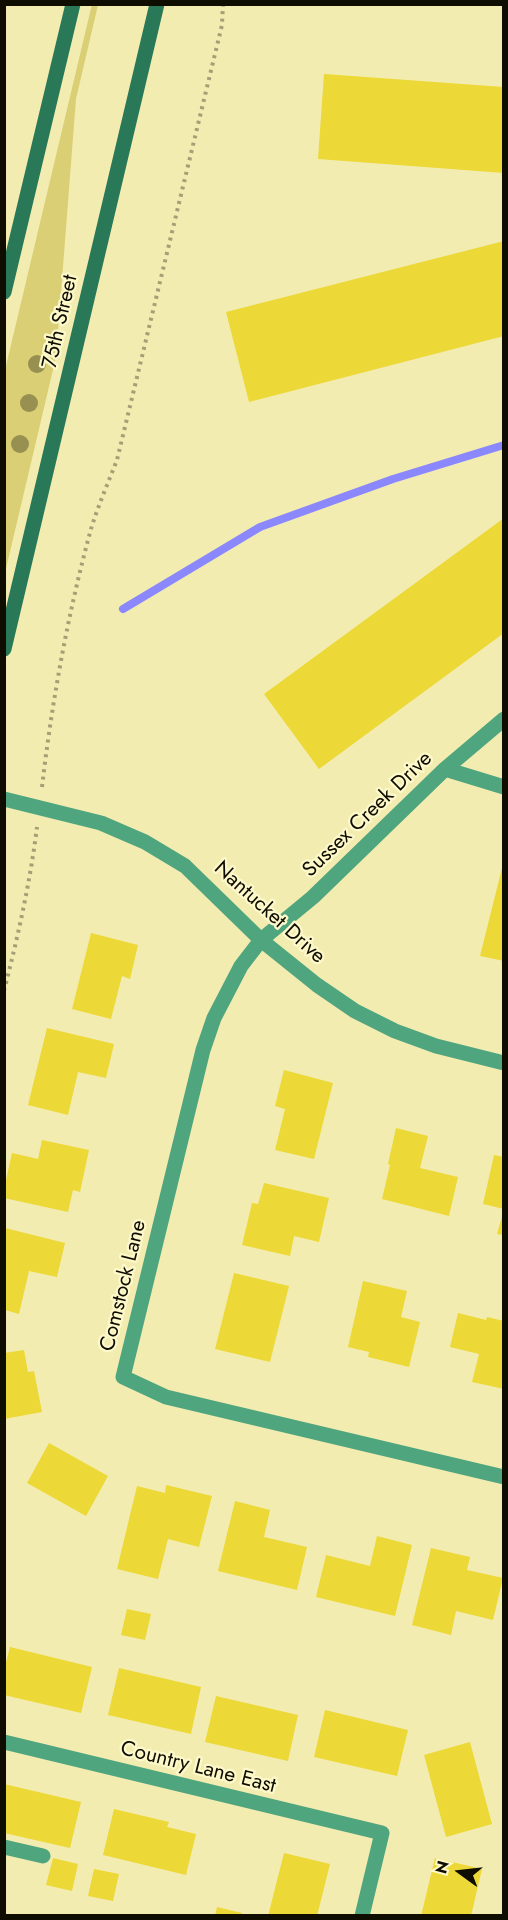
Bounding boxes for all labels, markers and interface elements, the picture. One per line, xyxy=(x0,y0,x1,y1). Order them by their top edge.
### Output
street label: 75th Street xyxy=(38,273,84,371)
street label: Sussex Creek Drive xyxy=(298,747,438,883)
street label: Nantucket Drive xyxy=(208,856,330,970)
street label: Comstock Lane xyxy=(96,1218,152,1354)
street label: Country Lane East xyxy=(118,1737,278,1799)
north arrow xyxy=(430,1842,490,1902)
text: N xyxy=(429,1858,455,1876)

